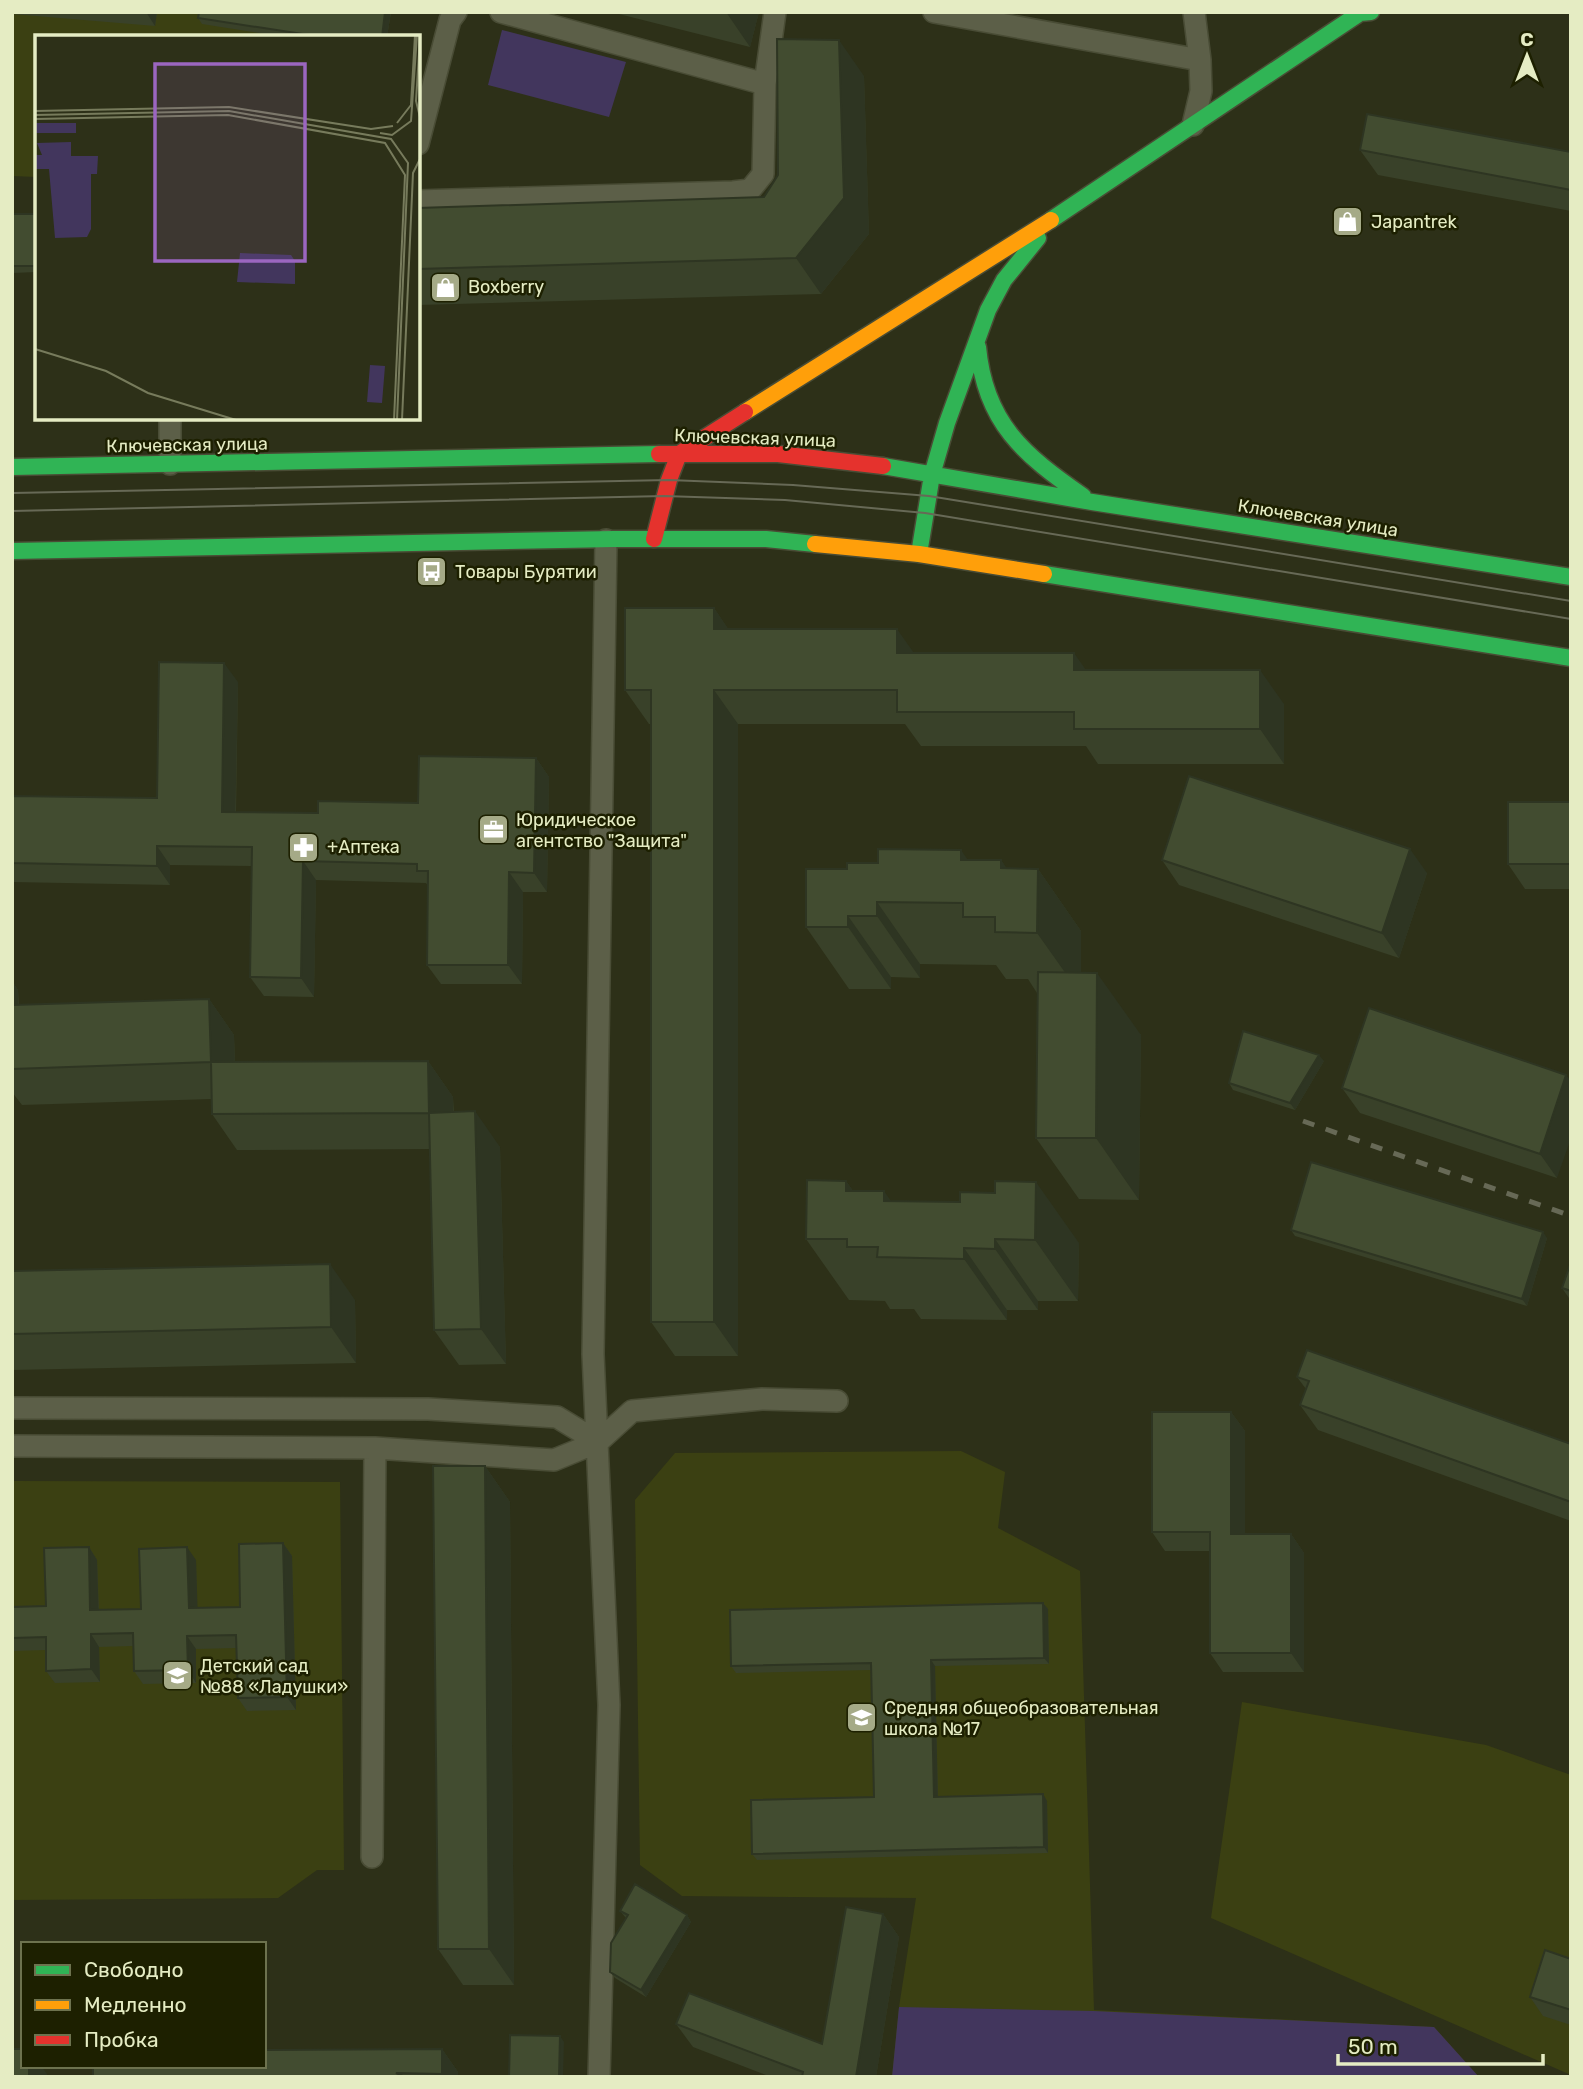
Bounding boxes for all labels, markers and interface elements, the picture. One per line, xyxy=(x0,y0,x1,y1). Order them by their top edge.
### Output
north arrow xyxy=(1492,21,1562,91)
text: С xyxy=(1520,28,1534,51)
inset map xyxy=(35,35,420,420)
shop icon: Japantrek xyxy=(1331,205,1365,239)
place label: Japantrek xyxy=(1371,211,1457,233)
shop icon: Boxberry xyxy=(428,270,462,304)
place label: Boxberry xyxy=(468,276,544,298)
street label: Ключевская улица xyxy=(674,424,836,452)
street label: Ключевская улица xyxy=(106,433,268,457)
street label: Ключевская улица xyxy=(1236,494,1400,542)
bus stop icon: Товары Бурятии xyxy=(415,555,449,589)
place label: Товары Бурятии xyxy=(455,561,597,583)
place label: Юридическое агентство "Защита" xyxy=(516,809,687,852)
office icon: Юридическое агентство "Защита" xyxy=(476,813,510,847)
pharmacy icon: +Аптека xyxy=(287,830,321,864)
place label: +Аптека xyxy=(327,836,400,858)
place label: Детский сад №88 «Ладушки» xyxy=(200,1655,348,1698)
school or university icon: Детский сад №88 «Ладушки» xyxy=(160,1659,194,1693)
place label: Средняя общеобразовательная школа №17 xyxy=(884,1697,1159,1740)
school or university icon: Средняя общеобразовательная школа №17 xyxy=(844,1701,878,1735)
legend xyxy=(21,1942,266,2068)
text: Свободно xyxy=(84,1957,184,1982)
text: Медленно xyxy=(84,1992,187,2017)
scale bar xyxy=(1338,2022,1543,2066)
text: Пробка xyxy=(84,2027,159,2052)
text: 50 m xyxy=(1348,2034,1398,2059)

